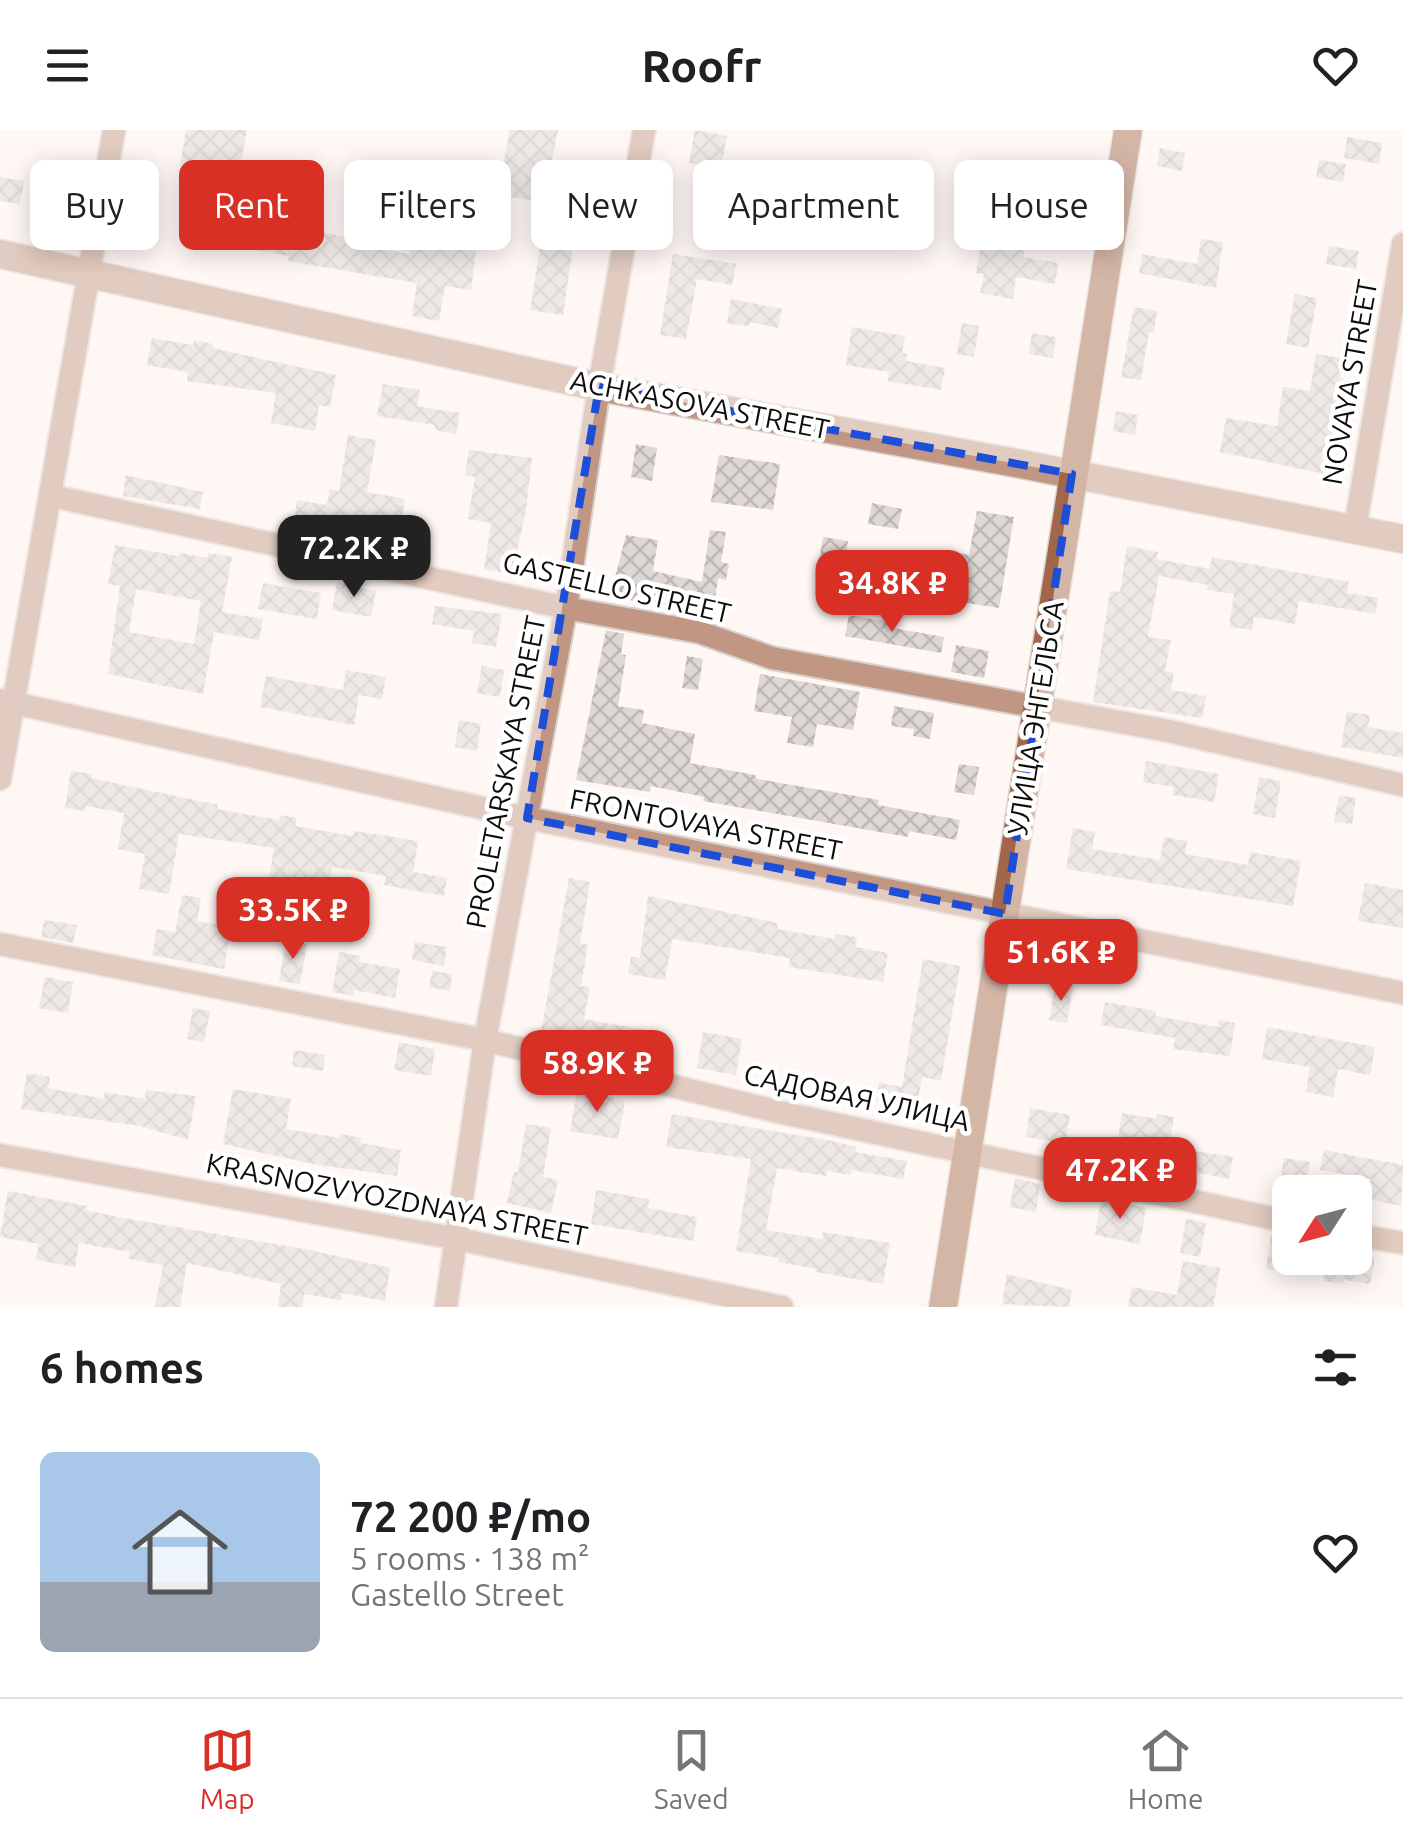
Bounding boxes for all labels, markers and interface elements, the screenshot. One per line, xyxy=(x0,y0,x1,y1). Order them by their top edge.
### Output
icon: menu xyxy=(40,38,95,93)
icon: heart xyxy=(1308,38,1363,93)
text: Roofr xyxy=(642,40,761,91)
chip: Buy xyxy=(30,160,159,250)
chip: Rent xyxy=(179,160,324,250)
chip: Filters xyxy=(344,160,511,250)
chip: New xyxy=(531,160,673,250)
chip: Apartment xyxy=(693,160,934,250)
chip: House xyxy=(954,160,1124,250)
street label: NOVAYA STREET xyxy=(1316,277,1382,487)
street label: ACHKASOVA STREET xyxy=(568,364,832,444)
pin: 72.2K ₽ xyxy=(262,515,446,600)
text: 72.2K ₽ xyxy=(300,529,408,565)
street label: GASTELLO STREET xyxy=(500,546,735,628)
pin: 34.8K ₽ xyxy=(800,550,984,635)
text: 34.8K ₽ xyxy=(838,564,946,600)
street label: УЛИЦА ЭНГЕЛЬСА xyxy=(1001,598,1069,838)
street label: PROLETARSKAYA STREET xyxy=(459,613,551,931)
street label: FRONTOVAYA STREET xyxy=(567,782,845,866)
pin: 33.5K ₽ xyxy=(201,877,385,962)
text: 33.5K ₽ xyxy=(239,891,347,927)
pin: 51.6K ₽ xyxy=(969,919,1153,1004)
text: 51.6K ₽ xyxy=(1007,933,1115,969)
pin: 58.9K ₽ xyxy=(505,1030,689,1115)
text: 58.9K ₽ xyxy=(543,1044,651,1080)
street label: САДОВАЯ УЛИЦА xyxy=(741,1058,973,1136)
pin: 47.2K ₽ xyxy=(1028,1137,1212,1222)
street label: KRASNOZVYOZDNAYA STREET xyxy=(204,1147,591,1251)
text: 47.2K ₽ xyxy=(1066,1151,1174,1187)
north arrow xyxy=(1272,1175,1372,1275)
map controls xyxy=(1272,1175,1372,1275)
icon: filters xyxy=(1308,1340,1363,1395)
text: 6 homes xyxy=(40,1344,204,1391)
icon: home xyxy=(120,1492,240,1612)
text: 72 200 ₽/mo xyxy=(350,1493,591,1540)
icon: heart xyxy=(1308,1525,1363,1580)
text: 5 rooms · 138 m² xyxy=(350,1540,590,1576)
text: Gastello Street xyxy=(350,1576,564,1612)
tab: Map xyxy=(200,1723,255,1814)
tab: Saved xyxy=(654,1723,729,1814)
tab: Home xyxy=(1128,1723,1203,1814)

